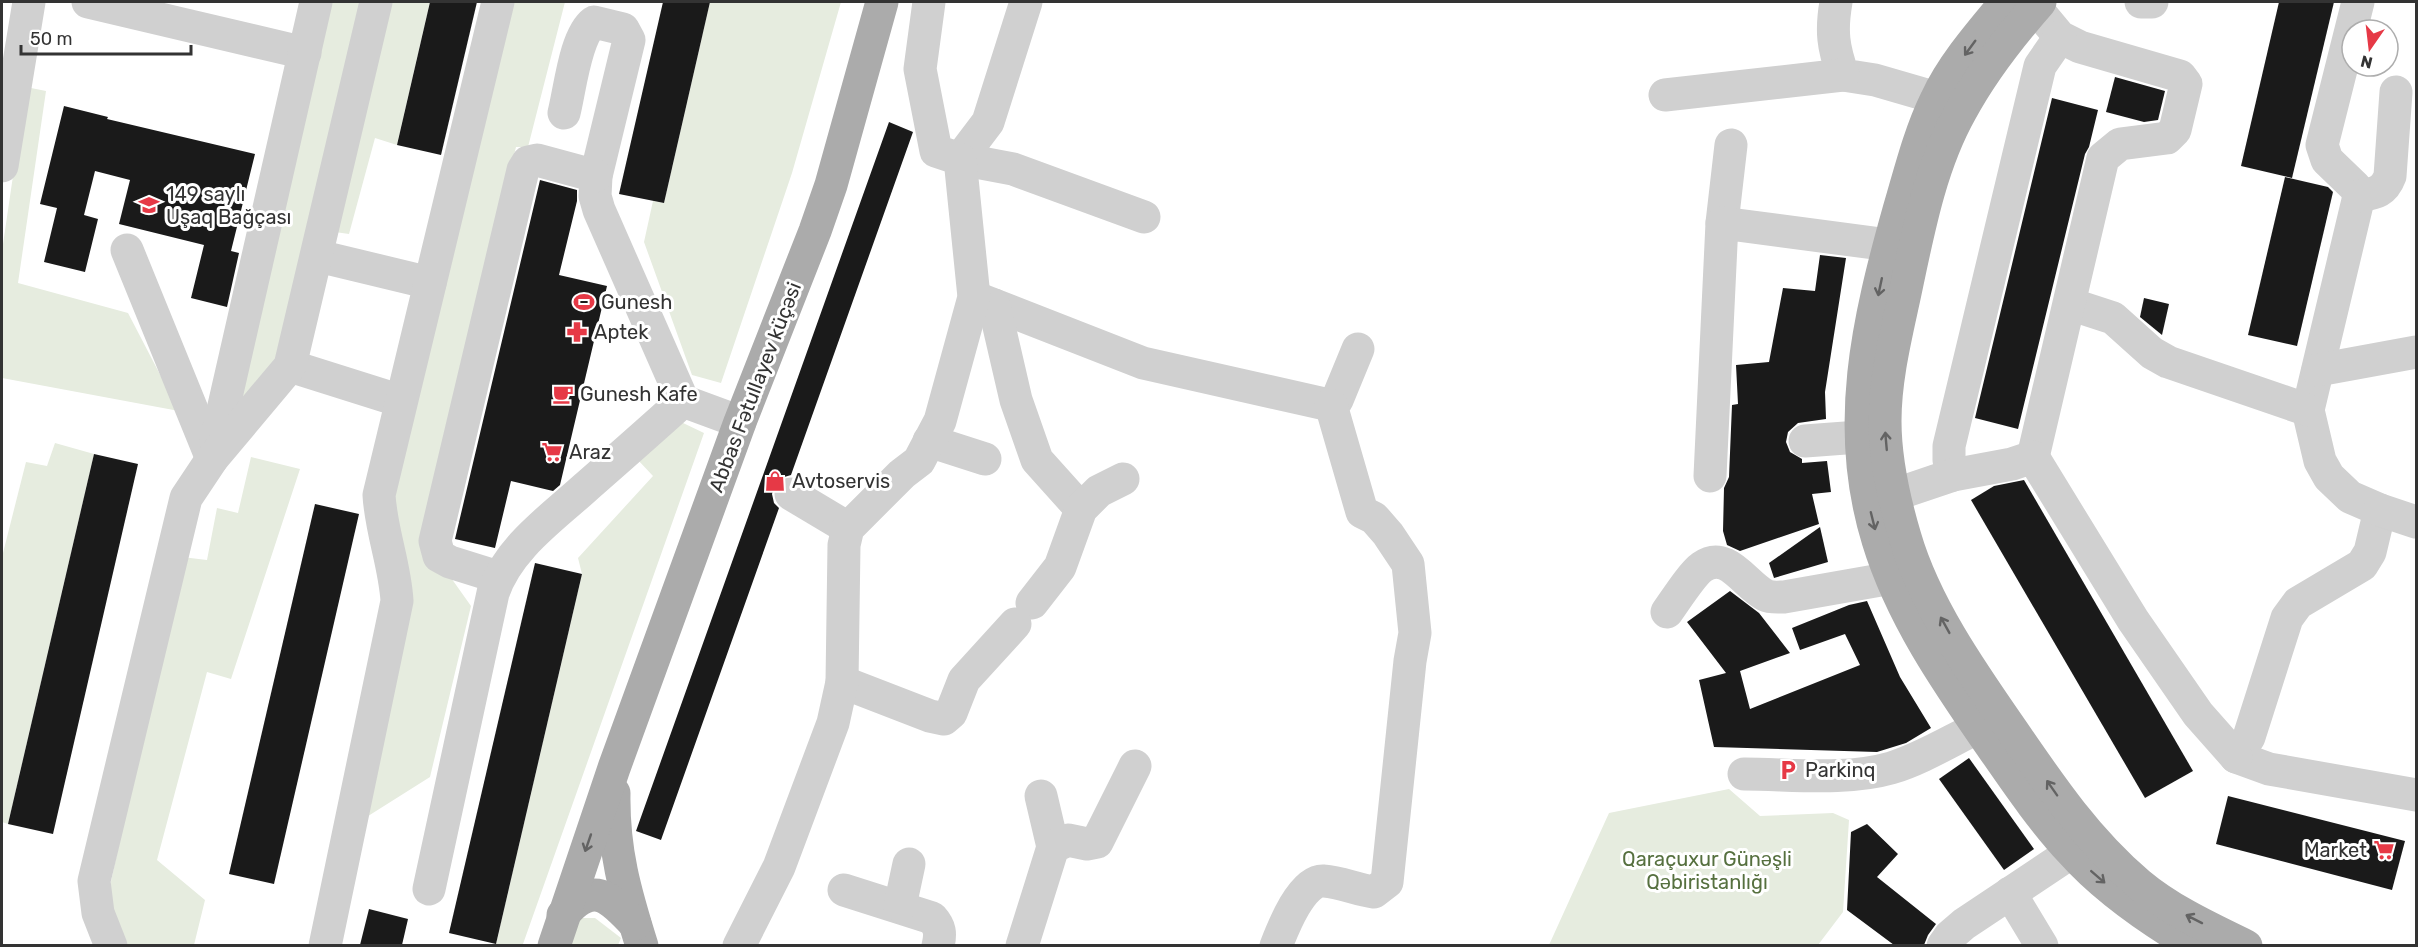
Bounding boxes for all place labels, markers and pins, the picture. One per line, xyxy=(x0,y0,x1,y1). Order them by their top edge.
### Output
place label: 149 saylı Uşaq Bağçası xyxy=(166,182,291,229)
school or university icon: 149 saylı Uşaq Bağçası xyxy=(137,193,161,217)
sports icon: Gunesh xyxy=(572,290,596,314)
place label: Gunesh xyxy=(601,290,672,314)
pharmacy icon: Aptek xyxy=(565,320,589,344)
place label: Aptek xyxy=(594,320,649,344)
cafe icon: Gunesh Kafe xyxy=(551,382,575,406)
place label: Gunesh Kafe xyxy=(580,382,698,406)
supermarket icon: Araz xyxy=(540,440,564,464)
place label: Araz xyxy=(569,440,611,464)
shop icon: Avtoservis xyxy=(763,469,787,493)
place label: Avtoservis xyxy=(792,469,890,493)
parking icon: Parkinq xyxy=(1776,758,1800,782)
place label: Parkinq xyxy=(1805,758,1876,782)
place label: Market xyxy=(2304,838,2367,862)
supermarket icon: Market xyxy=(2372,838,2396,862)

